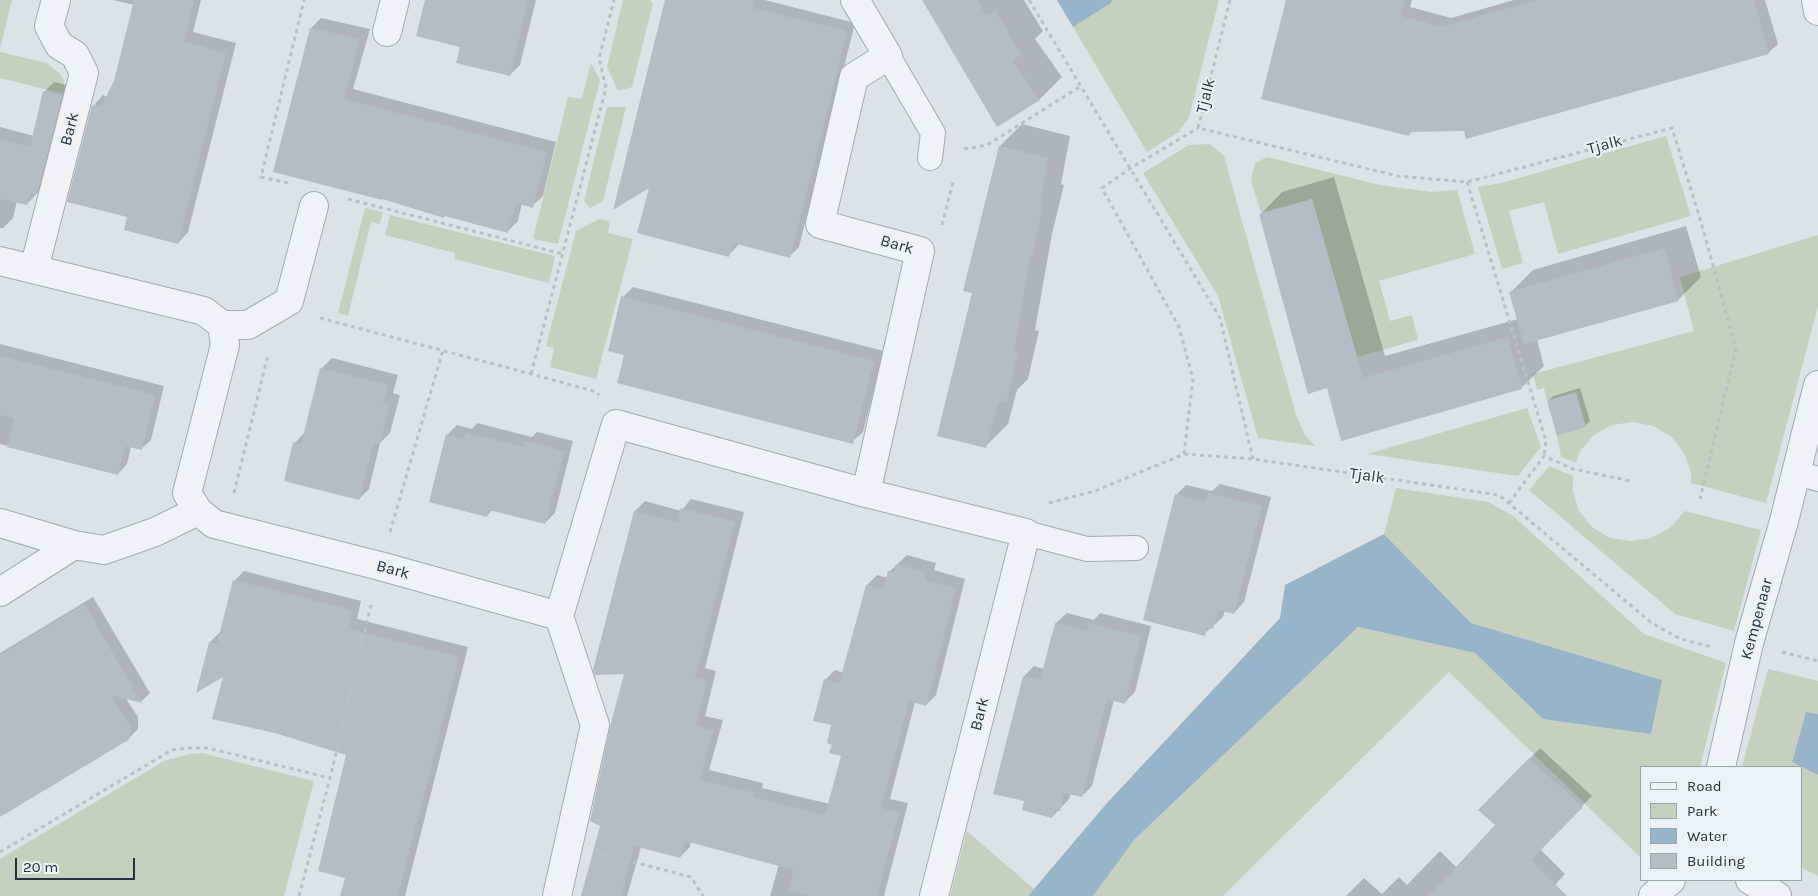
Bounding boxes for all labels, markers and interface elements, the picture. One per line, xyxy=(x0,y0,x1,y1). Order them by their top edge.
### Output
street label: Tjalk xyxy=(1192,77,1220,115)
street label: Bark xyxy=(57,110,83,148)
street label: Tjalk xyxy=(1585,131,1625,159)
street label: Bark xyxy=(878,231,916,259)
street label: Tjalk xyxy=(1348,464,1386,488)
street label: Bark xyxy=(374,556,412,584)
street label: Kempenaar xyxy=(1737,576,1777,662)
street label: Bark xyxy=(967,695,993,733)
legend xyxy=(1640,766,1803,881)
text: Road xyxy=(1687,777,1722,795)
text: Park xyxy=(1687,802,1717,820)
text: Water xyxy=(1687,827,1727,845)
scale bar xyxy=(18,848,138,880)
text: Building xyxy=(1687,852,1745,870)
text: 20 m xyxy=(23,858,58,876)

